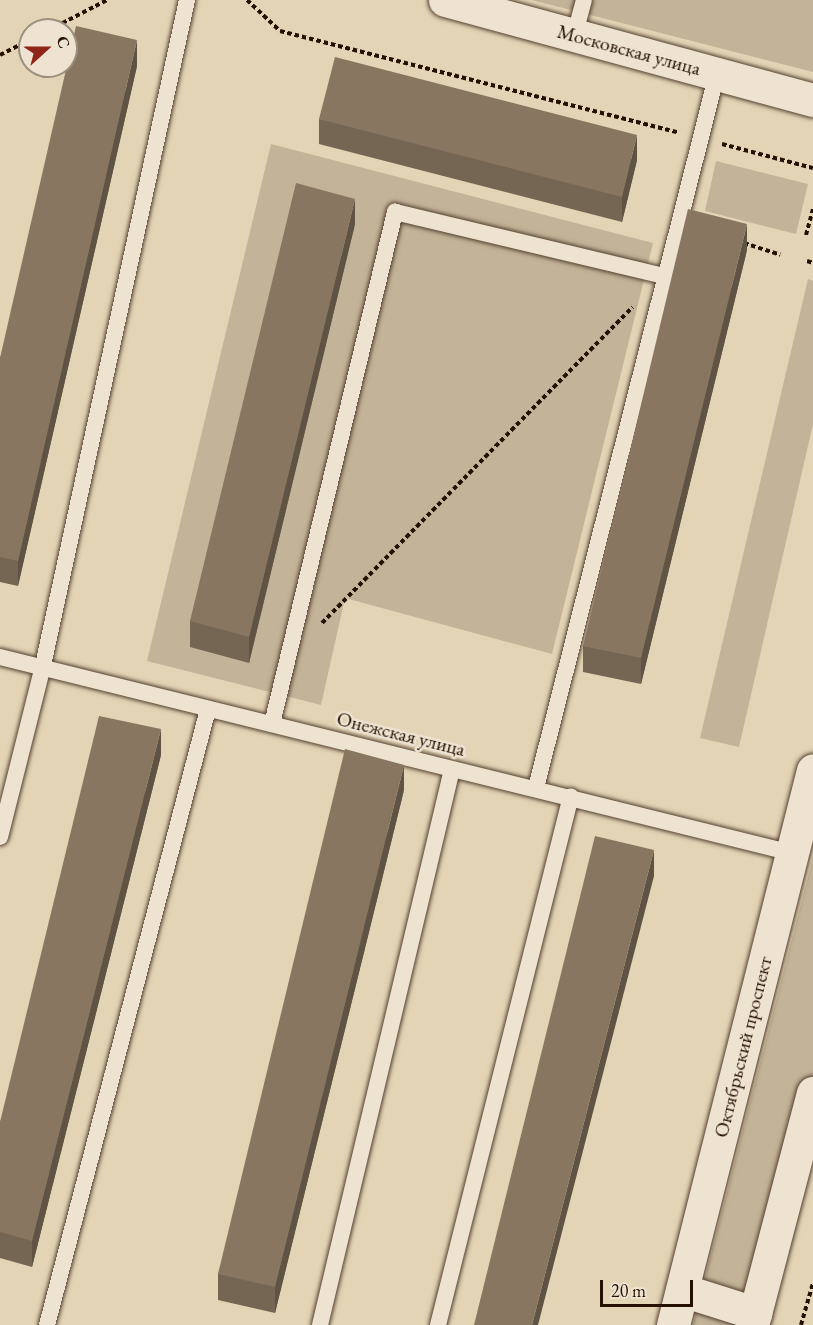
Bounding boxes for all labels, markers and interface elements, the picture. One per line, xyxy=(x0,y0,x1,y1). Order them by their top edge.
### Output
north arrow xyxy=(18,18,78,78)
street label: Московская улица xyxy=(555,19,703,81)
text: С xyxy=(52,33,75,51)
street label: Онежская улица xyxy=(334,706,468,762)
street label: Октябрьский проспект xyxy=(709,954,777,1140)
scale bar xyxy=(603,1268,696,1306)
text: 20 m xyxy=(611,1279,646,1302)

